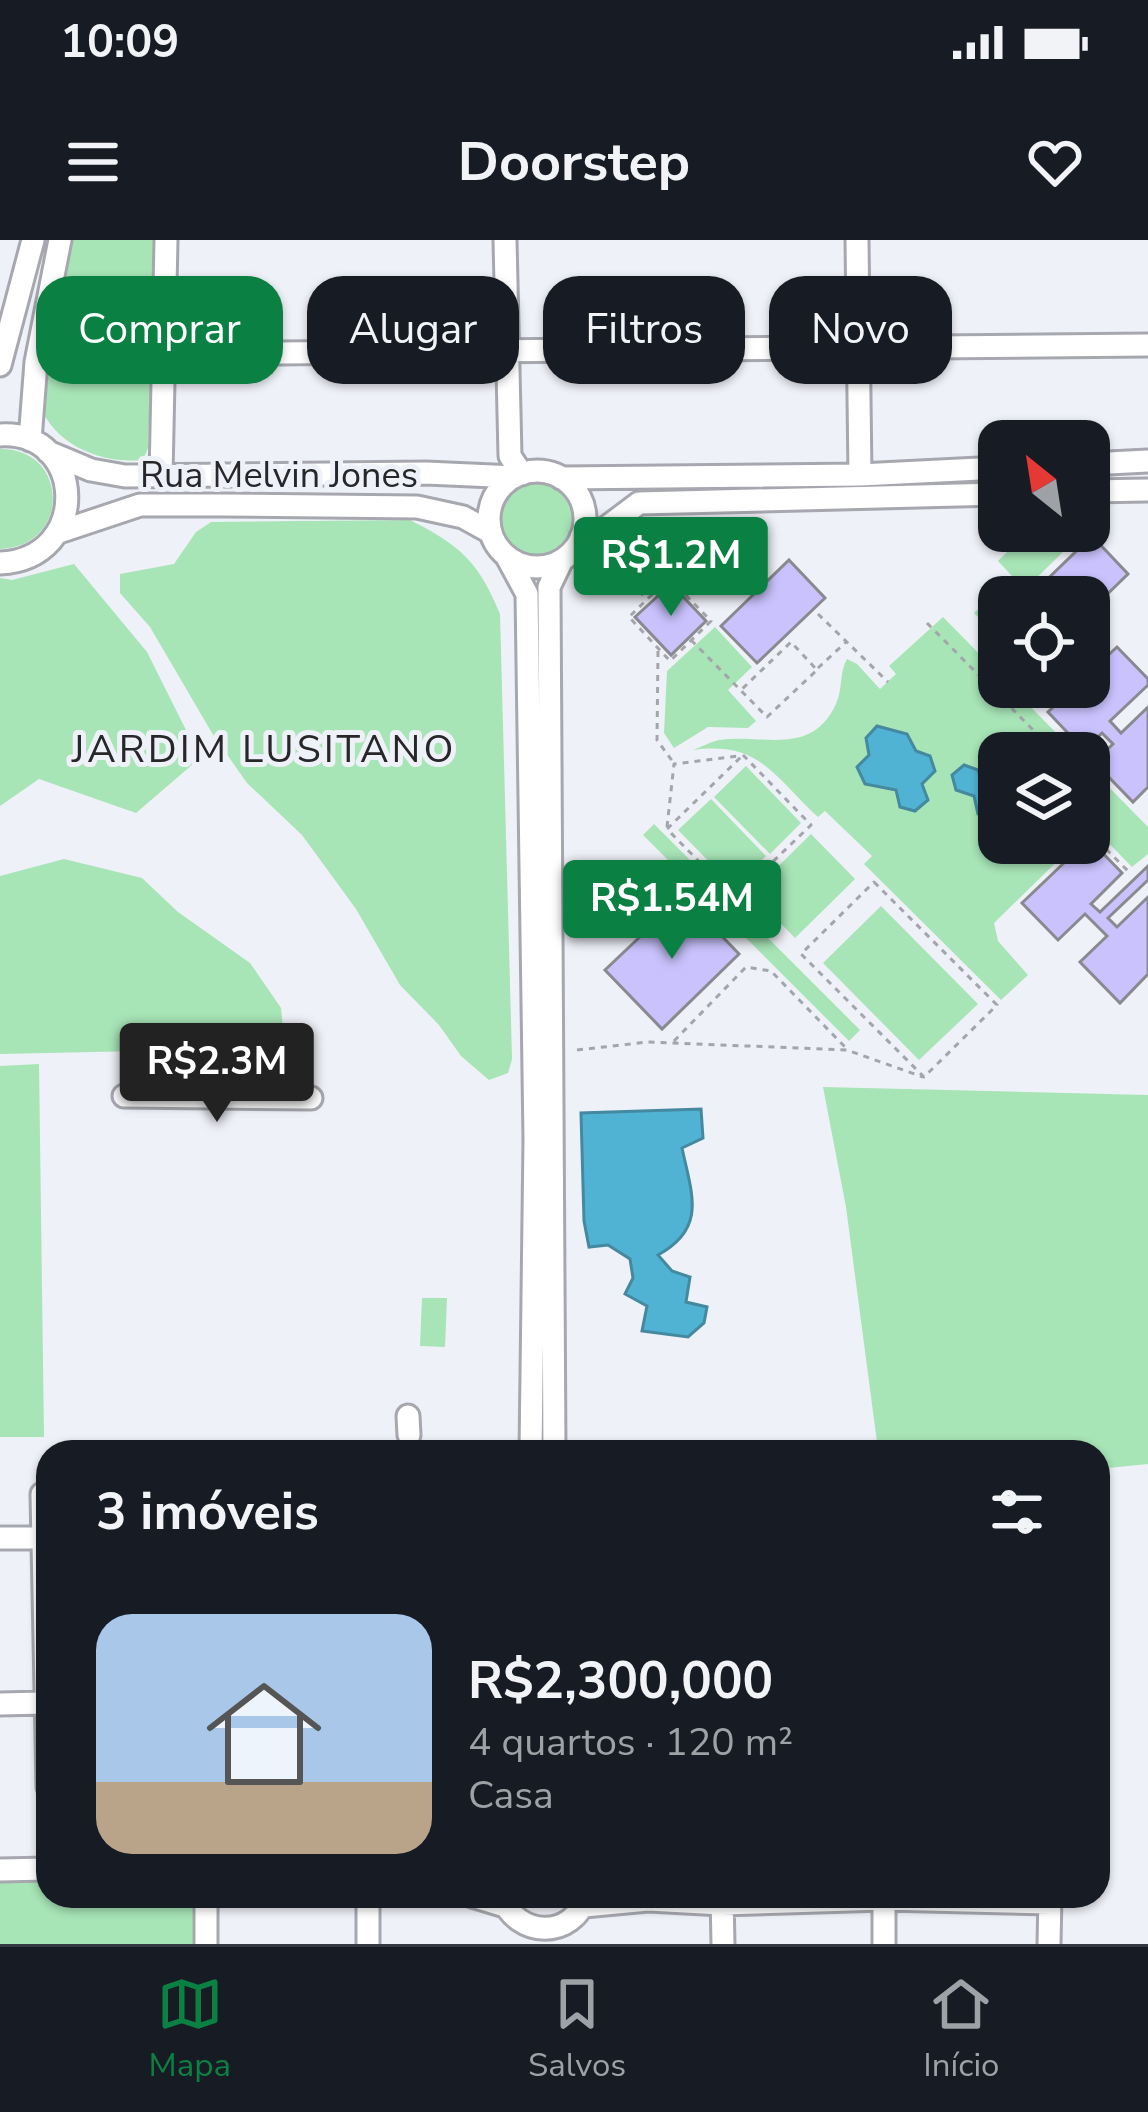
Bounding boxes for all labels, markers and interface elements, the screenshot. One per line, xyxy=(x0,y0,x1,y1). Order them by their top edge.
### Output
text: 10:09 xyxy=(60,12,179,73)
text: Doorstep xyxy=(458,125,690,199)
icon: menu xyxy=(60,129,126,195)
icon: heart xyxy=(1022,129,1088,195)
chip: Comprar xyxy=(36,276,283,384)
chip: Alugar xyxy=(307,276,519,384)
chip: Filtros xyxy=(543,276,745,384)
chip: Novo xyxy=(769,276,952,384)
north arrow xyxy=(978,420,1110,552)
map controls xyxy=(978,420,1110,864)
street label: Rua Melvin Jones xyxy=(140,451,418,500)
pin: R$1.2M xyxy=(573,517,769,619)
text: R$1.2M xyxy=(601,529,741,582)
button: locate xyxy=(978,576,1110,708)
district label: JARDIM LUSITANO xyxy=(71,723,456,776)
button: layers xyxy=(978,732,1110,864)
pin: R$1.54M xyxy=(561,860,783,962)
text: R$1.54M xyxy=(590,872,754,925)
pin: R$2.3M xyxy=(119,1023,315,1125)
text: R$2.3M xyxy=(147,1035,287,1088)
text: 3 imóveis xyxy=(96,1477,319,1547)
icon: filters xyxy=(984,1479,1050,1545)
text: R$2,300,000 xyxy=(468,1646,773,1716)
icon: home xyxy=(192,1662,336,1806)
text: 4 quartos · 120 m² xyxy=(468,1716,793,1769)
text: Casa xyxy=(468,1769,554,1822)
tab: Mapa xyxy=(149,1971,231,2088)
tab: Salvos xyxy=(528,1971,626,2088)
tab: Início xyxy=(923,1971,999,2088)

